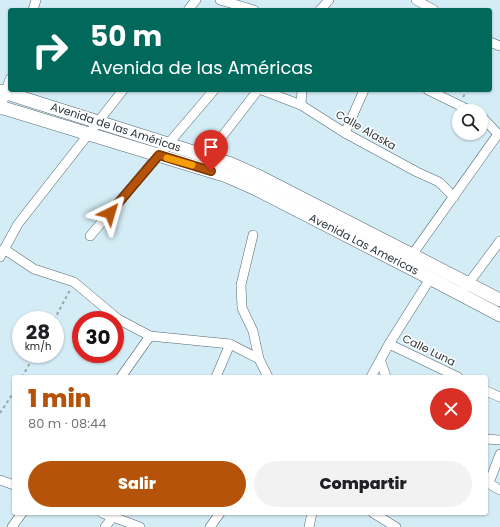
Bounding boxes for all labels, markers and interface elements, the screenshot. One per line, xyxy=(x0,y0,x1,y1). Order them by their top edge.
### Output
text: 50 m xyxy=(90,17,162,56)
icon: right xyxy=(24,24,76,76)
text: Avenida de las Américas xyxy=(90,55,313,80)
street label: Avenida de las Américas xyxy=(49,98,183,156)
map controls xyxy=(452,104,488,140)
button: search xyxy=(452,104,488,140)
street label: Calle Alaska xyxy=(333,106,399,154)
pin xyxy=(194,130,228,171)
icon: arrive xyxy=(200,136,222,158)
position arrow xyxy=(89,192,131,234)
street label: Avenida Las Americas xyxy=(306,209,422,279)
speed limit sign: 30 xyxy=(72,311,124,363)
text: 28 xyxy=(26,318,50,346)
street label: Calle Luna xyxy=(400,330,458,370)
text: km/h xyxy=(25,339,51,354)
text: 1 min xyxy=(28,382,91,415)
button: close xyxy=(430,388,472,430)
text: 80 m · 08:44 xyxy=(28,414,106,433)
button: Salir xyxy=(28,461,246,507)
button: Compartir xyxy=(254,461,472,507)

